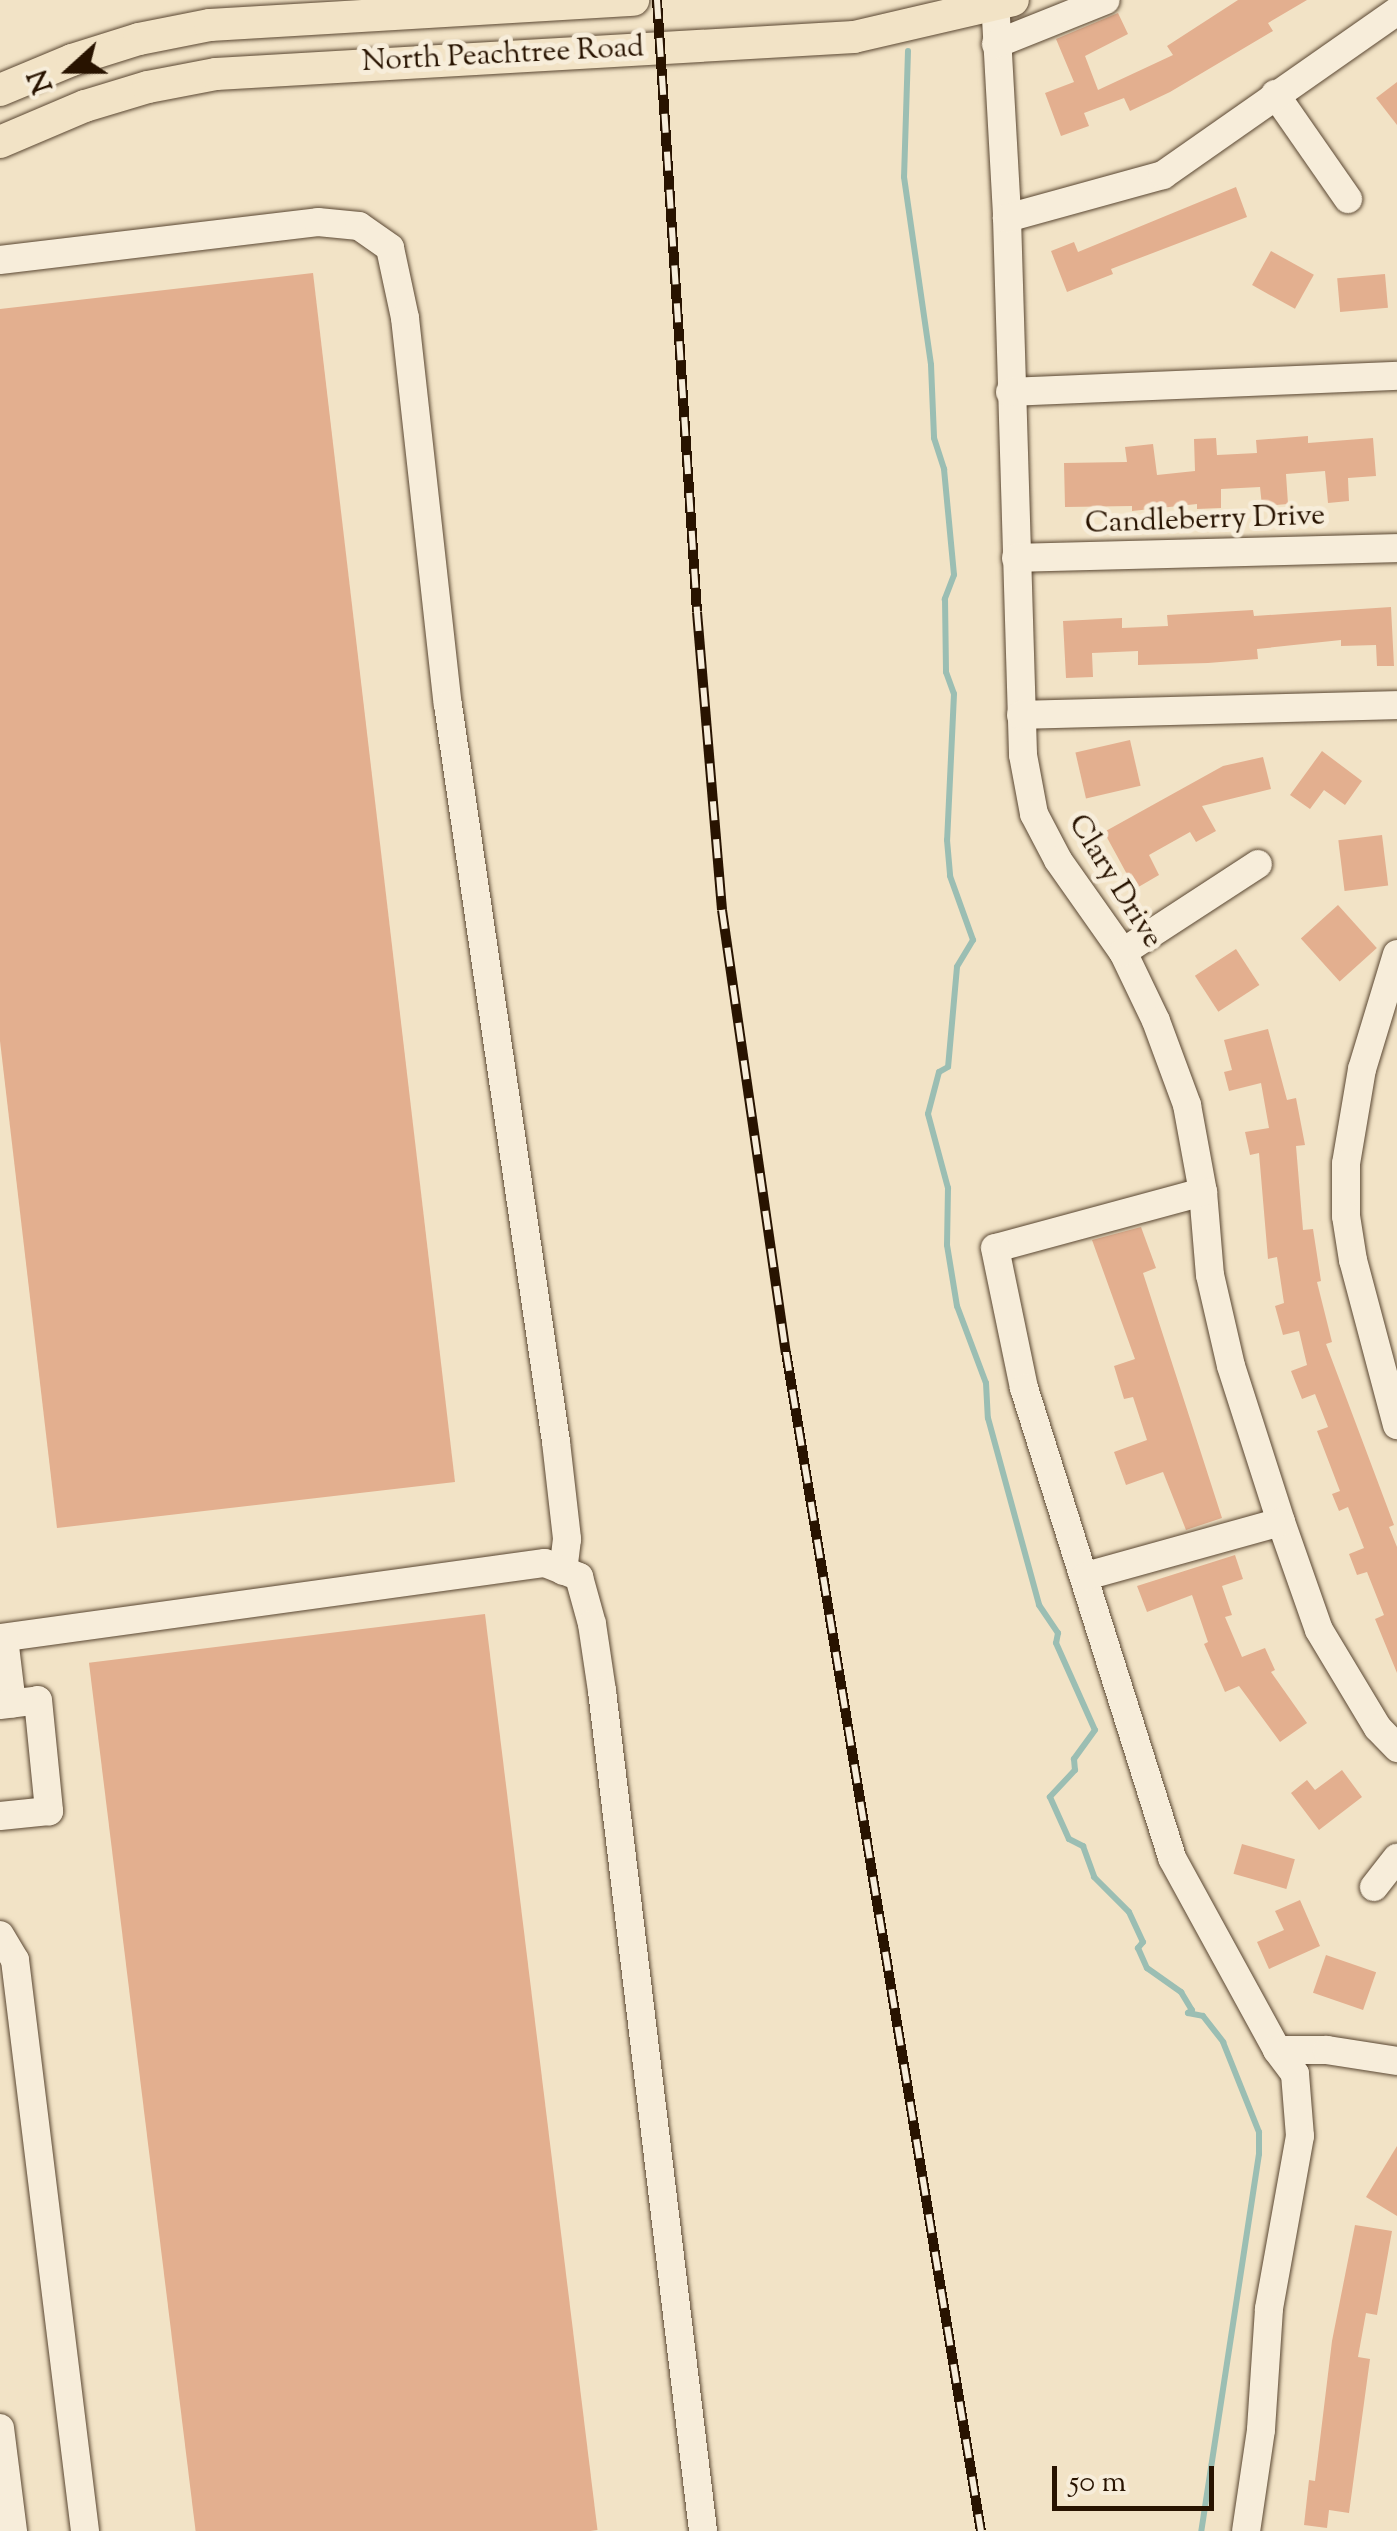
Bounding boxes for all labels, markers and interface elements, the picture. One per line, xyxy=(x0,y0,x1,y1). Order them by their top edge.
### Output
north arrow xyxy=(20,20,120,120)
street label: North Peachtree Road xyxy=(361,31,645,81)
text: N xyxy=(19,63,65,98)
street label: Candleberry Drive xyxy=(1084,499,1326,543)
street label: Clary Drive xyxy=(1059,809,1169,955)
scale bar xyxy=(1057,2446,1220,2508)
text: 50 m xyxy=(1069,2462,1126,2505)

